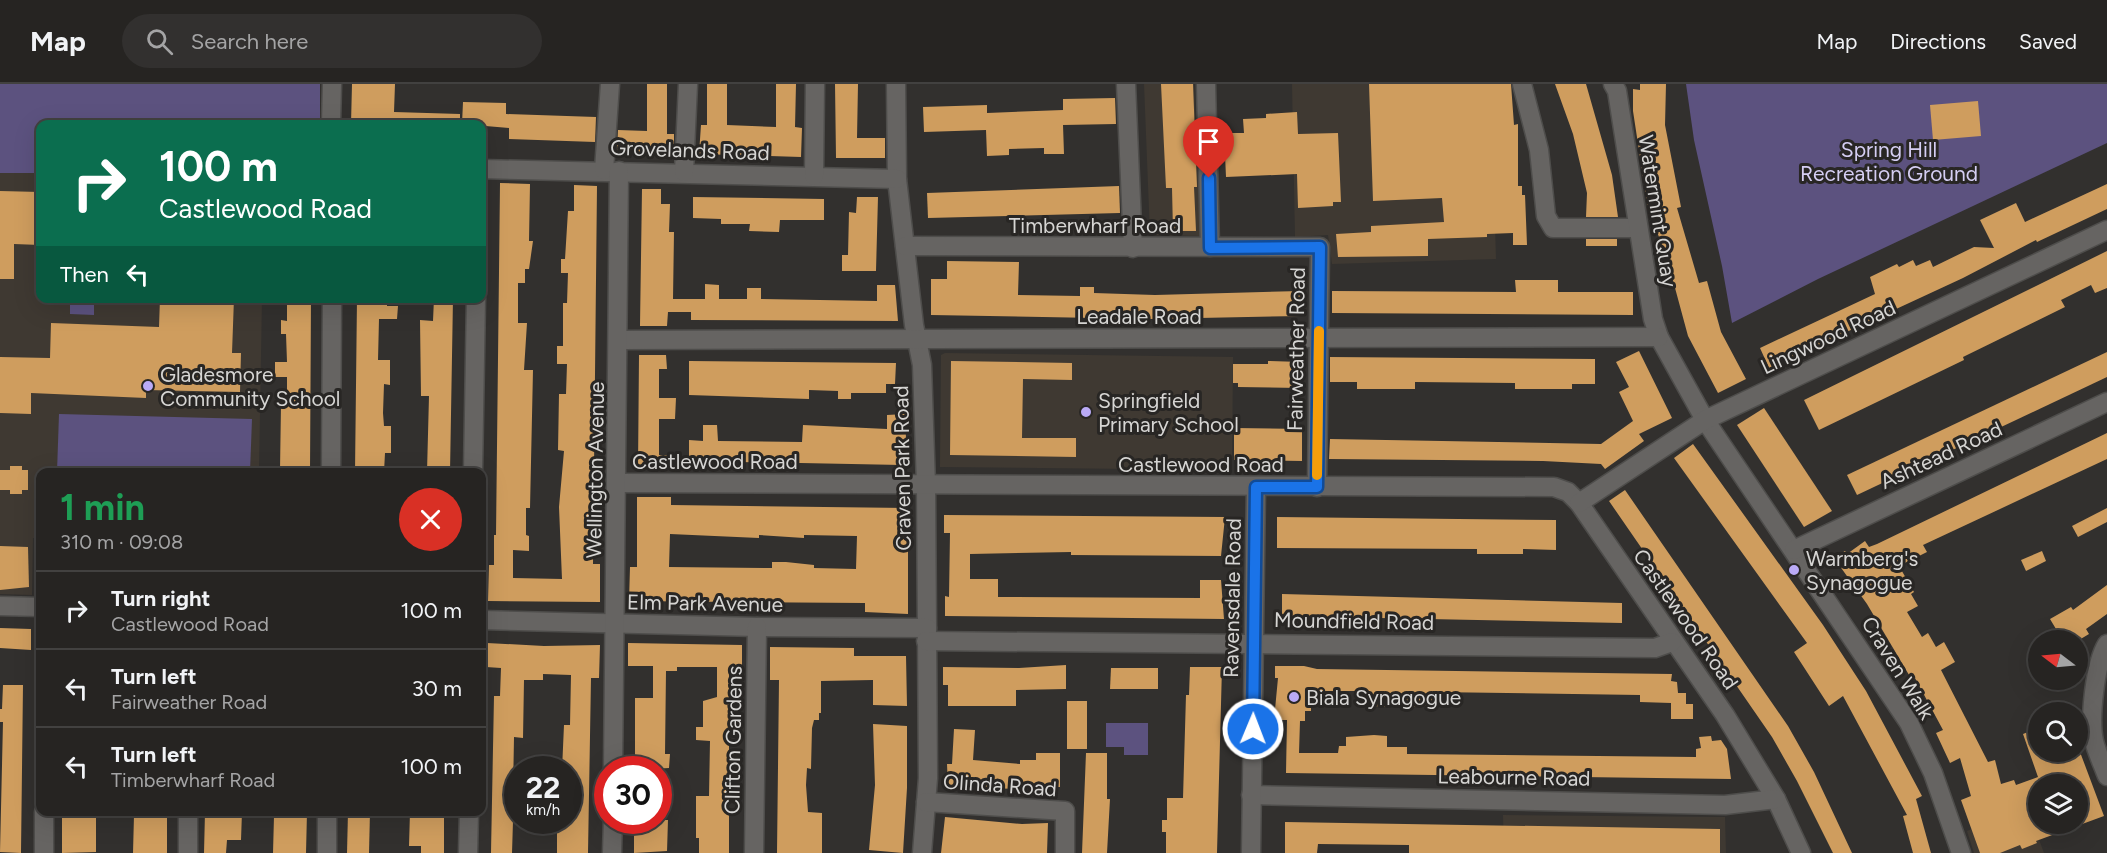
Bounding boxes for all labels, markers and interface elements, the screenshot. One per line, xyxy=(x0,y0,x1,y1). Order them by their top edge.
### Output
search box xyxy=(122,14,542,68)
text: Map xyxy=(30,24,86,58)
icon: search xyxy=(143,25,176,58)
text: Search here xyxy=(191,28,308,55)
text: Map xyxy=(1816,29,1857,54)
text: Directions xyxy=(1890,29,1986,54)
text: Saved xyxy=(2019,29,2077,54)
pin xyxy=(1183,116,1234,178)
icon: arrive xyxy=(1192,125,1225,158)
street label: Watermint Quay xyxy=(1634,133,1682,289)
street label: Grovelands Road xyxy=(610,135,770,165)
park label: Spring Hill Recreation Ground xyxy=(1800,137,1978,186)
text: 100 m xyxy=(159,141,278,192)
icon: right xyxy=(60,144,138,222)
text: Castlewood Road xyxy=(159,192,372,225)
street label: Timberwharf Road xyxy=(1009,213,1181,238)
icon: left xyxy=(121,258,154,291)
text: Then xyxy=(60,261,109,288)
street label: Fairweather Road xyxy=(1282,267,1310,431)
street label: Lingwood Road xyxy=(1756,295,1900,379)
street label: Leadale Road xyxy=(1076,304,1202,329)
place label: Gladesmore Community School xyxy=(160,362,341,411)
marker: Gladesmore Community School xyxy=(141,379,155,393)
street label: Wellington Avenue xyxy=(581,381,609,559)
street label: Craven Park Road xyxy=(888,385,916,551)
place label: Springfield Primary School xyxy=(1098,388,1239,437)
marker: Springfield Primary School xyxy=(1079,405,1093,419)
street label: Ashtead Road xyxy=(1876,416,2006,494)
street label: Castlewood Road xyxy=(632,449,798,474)
street label: Castlewood Road xyxy=(1118,452,1284,477)
text: 1 min xyxy=(60,486,145,529)
button: close xyxy=(399,488,462,551)
street label: Ravensdale Road xyxy=(1218,518,1246,678)
text: 310 m · 09:08 xyxy=(60,530,183,554)
street label: Castlewood Road xyxy=(1628,544,1744,694)
place label: Warmberg's Synagogue xyxy=(1806,546,1918,595)
marker: Warmberg's Synagogue xyxy=(1787,563,1801,577)
text: Turn right xyxy=(111,585,210,612)
street label: Elm Park Avenue xyxy=(627,589,783,617)
icon: right xyxy=(60,594,93,627)
text: 100 m xyxy=(401,597,462,624)
street label: Moundfield Road xyxy=(1274,607,1434,635)
text: Castlewood Road xyxy=(111,612,269,636)
street label: Craven Walk xyxy=(1856,612,1940,725)
north arrow xyxy=(2028,630,2088,690)
map controls xyxy=(2028,630,2088,834)
text: Turn left xyxy=(111,663,197,690)
street label: Clifton Gardens xyxy=(719,666,747,814)
icon: left xyxy=(60,672,93,705)
text: 30 m xyxy=(412,675,462,702)
place label: Biala Synagogue xyxy=(1306,685,1461,710)
text: Fairweather Road xyxy=(111,690,267,714)
marker: Biala Synagogue xyxy=(1287,690,1301,704)
position arrow xyxy=(1221,697,1285,761)
button: search xyxy=(2028,702,2088,762)
text: Turn left xyxy=(111,741,197,768)
icon: left xyxy=(60,750,93,783)
text: 100 m xyxy=(401,753,462,780)
speed limit sign: 30 xyxy=(594,756,672,834)
street label: Leabourne Road xyxy=(1437,763,1591,791)
text: Timberwharf Road xyxy=(111,768,275,792)
text: 22 xyxy=(526,769,560,806)
street label: Olinda Road xyxy=(942,769,1058,801)
button: layers xyxy=(2028,774,2088,834)
text: km/h xyxy=(526,801,560,819)

